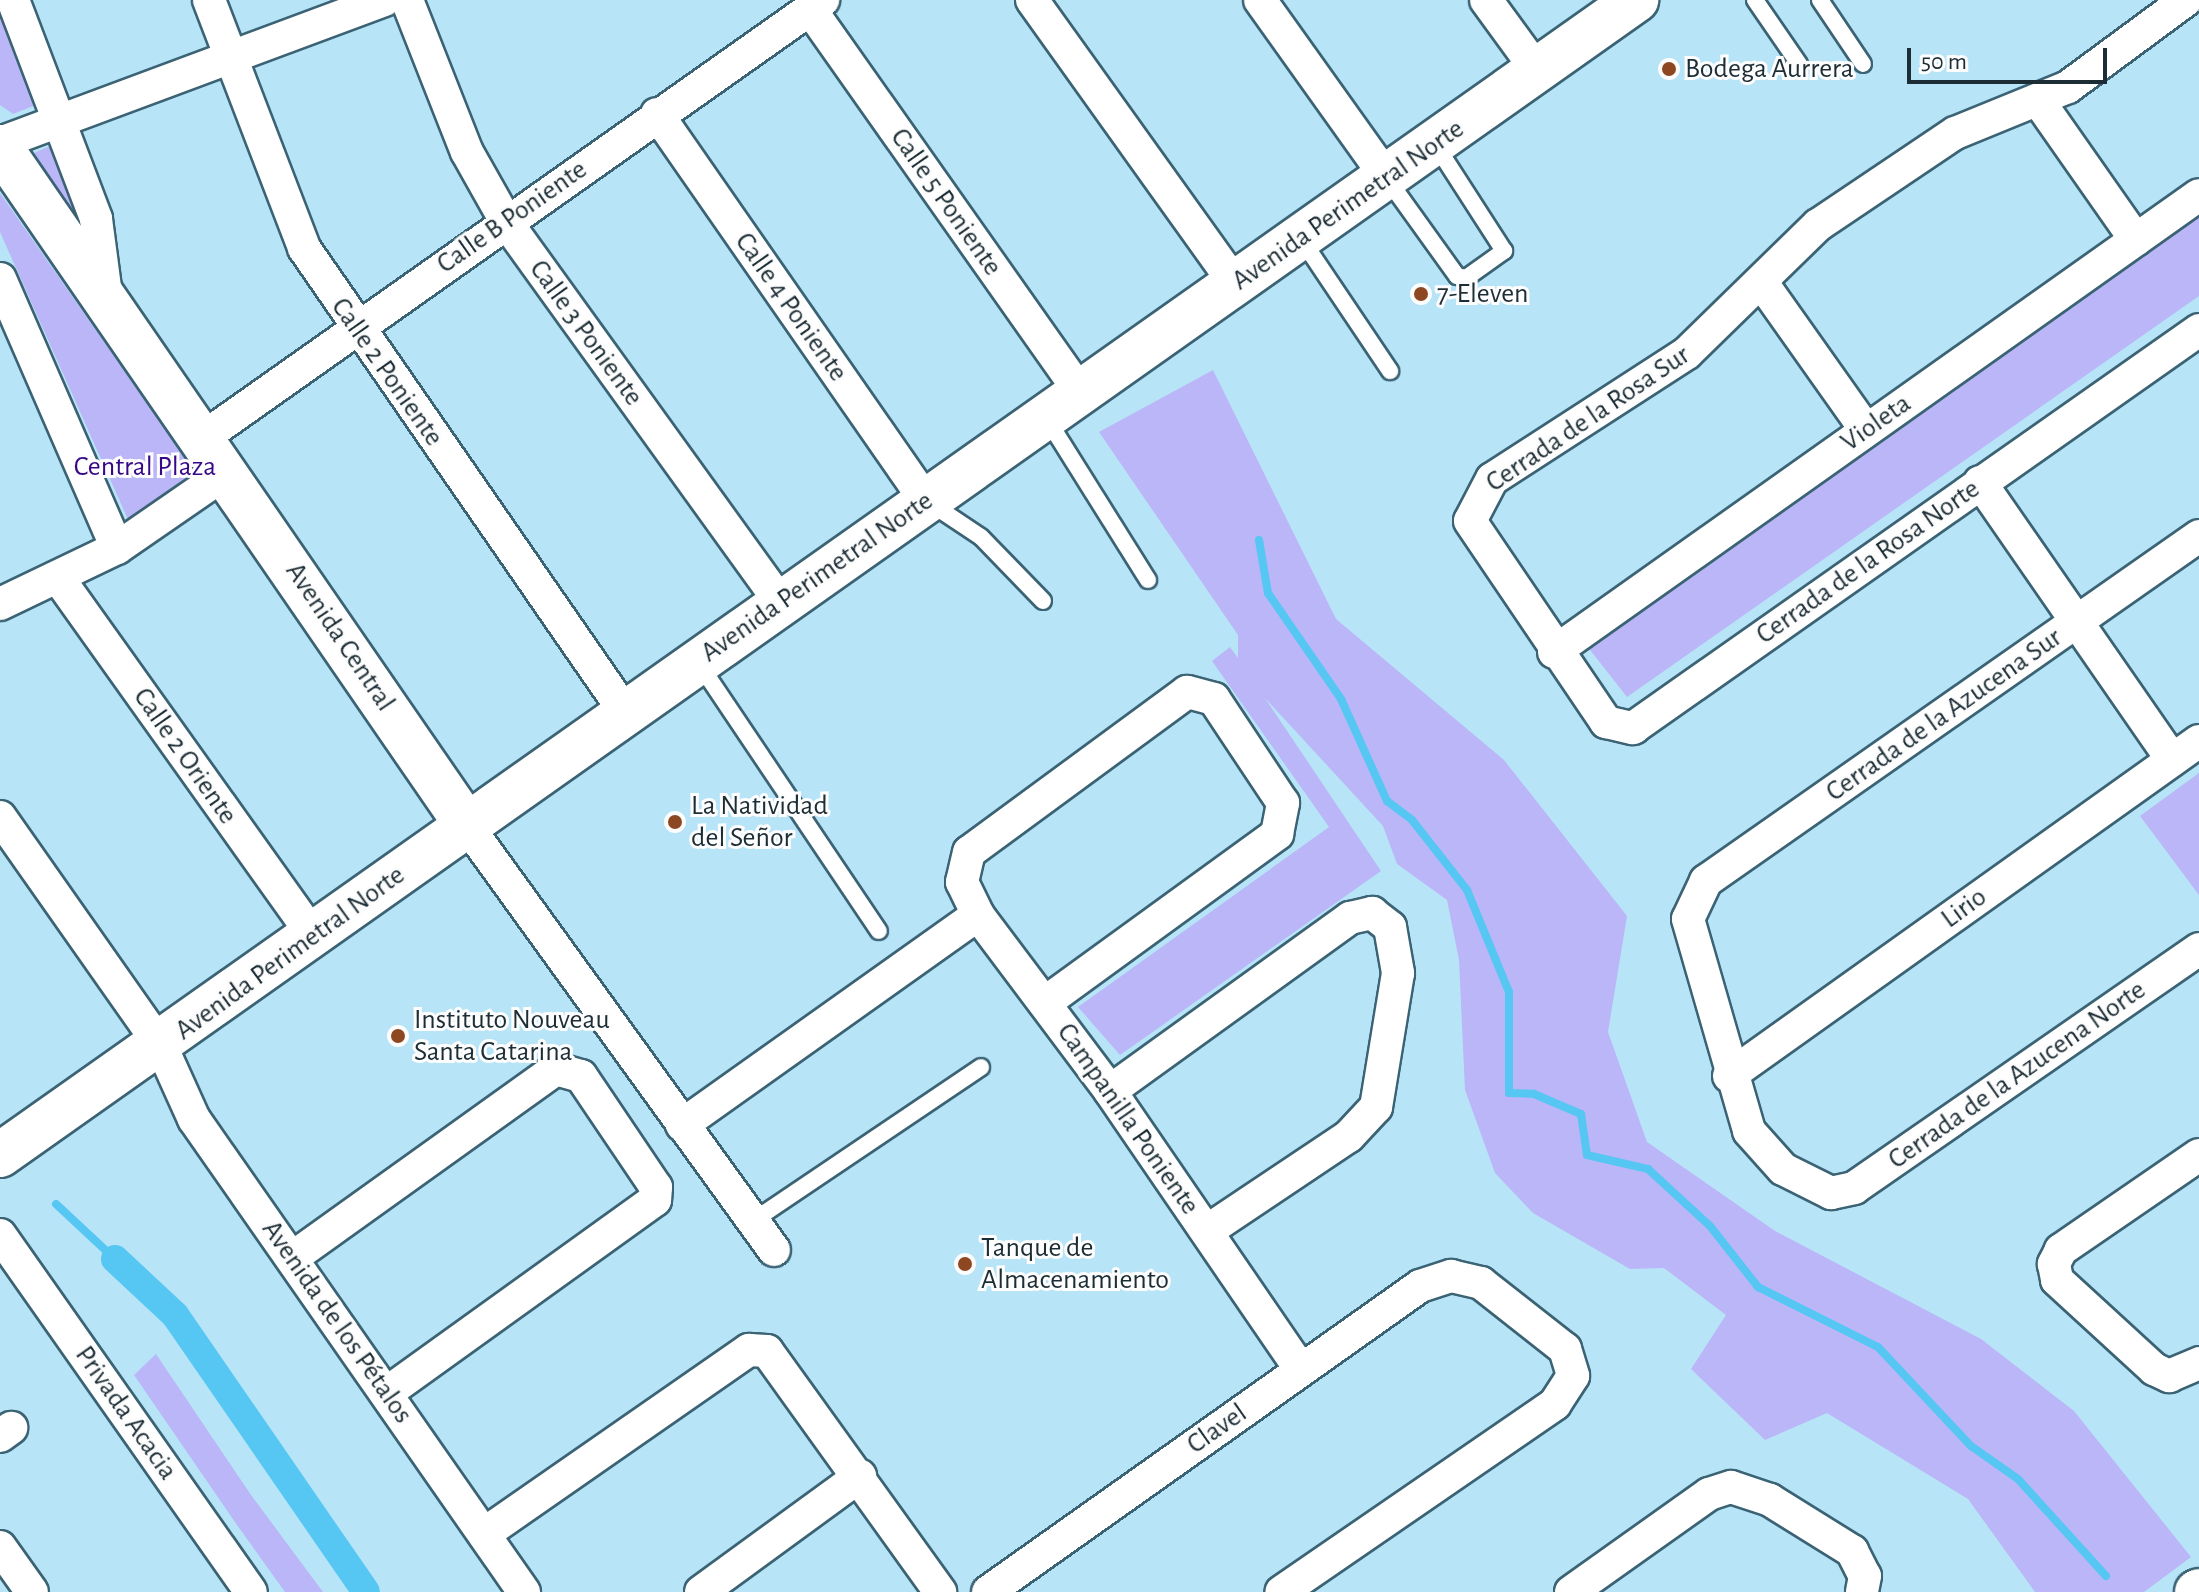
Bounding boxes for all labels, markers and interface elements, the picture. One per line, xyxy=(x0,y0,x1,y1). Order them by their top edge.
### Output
scale bar xyxy=(1911,32,2111,82)
text: 50 m xyxy=(1921,50,1967,74)
place label: Bodega Aurrera xyxy=(1685,52,1854,86)
marker: Bodega Aurrera xyxy=(1660,60,1678,78)
street label: Avenida Perimetral Norte xyxy=(1226,112,1470,298)
street label: Calle 5 Poniente xyxy=(883,122,1009,282)
street label: Calle B Poniente xyxy=(431,153,593,281)
street label: Calle 4 Poniente xyxy=(727,226,855,388)
street label: Calle 3 Poniente xyxy=(522,254,650,412)
place label: 7-Eleven xyxy=(1437,277,1529,311)
marker: 7-Eleven xyxy=(1412,285,1430,303)
street label: Calle 2 Poniente xyxy=(324,291,450,453)
street label: Cerrada de la Rosa Sur xyxy=(1480,338,1696,500)
street label: Violeta xyxy=(1834,387,1918,459)
park label: Central Plaza xyxy=(74,450,216,484)
street label: Cerrada de la Rosa Norte xyxy=(1750,472,1986,652)
street label: Avenida Perimetral Norte xyxy=(695,484,939,670)
street label: Avenida Central xyxy=(278,556,402,718)
street label: Cerrada de la Azucena Sur xyxy=(1820,621,2068,809)
street label: Calle 2 Oriente xyxy=(126,681,244,831)
place label: La Natividad del Señor xyxy=(691,789,828,855)
marker: La Natividad del Señor xyxy=(666,813,684,831)
street label: Avenida Perimetral Norte xyxy=(169,858,411,1048)
street label: Lirio xyxy=(1935,880,1993,936)
street label: Cerrada de la Azucena Norte xyxy=(1882,973,2152,1177)
place label: Instituto Nouveau Santa Catarina xyxy=(414,1003,610,1069)
street label: Campanilla Poniente xyxy=(1049,1017,1207,1221)
marker: Instituto Nouveau Santa Catarina xyxy=(389,1027,407,1045)
street label: Avenida de los Pétalos xyxy=(254,1214,420,1430)
place label: Tanque de Almacenamiento xyxy=(981,1231,1169,1297)
marker: Tanque de Almacenamiento xyxy=(956,1255,974,1273)
street label: Privada Acacia xyxy=(68,1340,184,1486)
street label: Clavel xyxy=(1181,1397,1253,1461)

